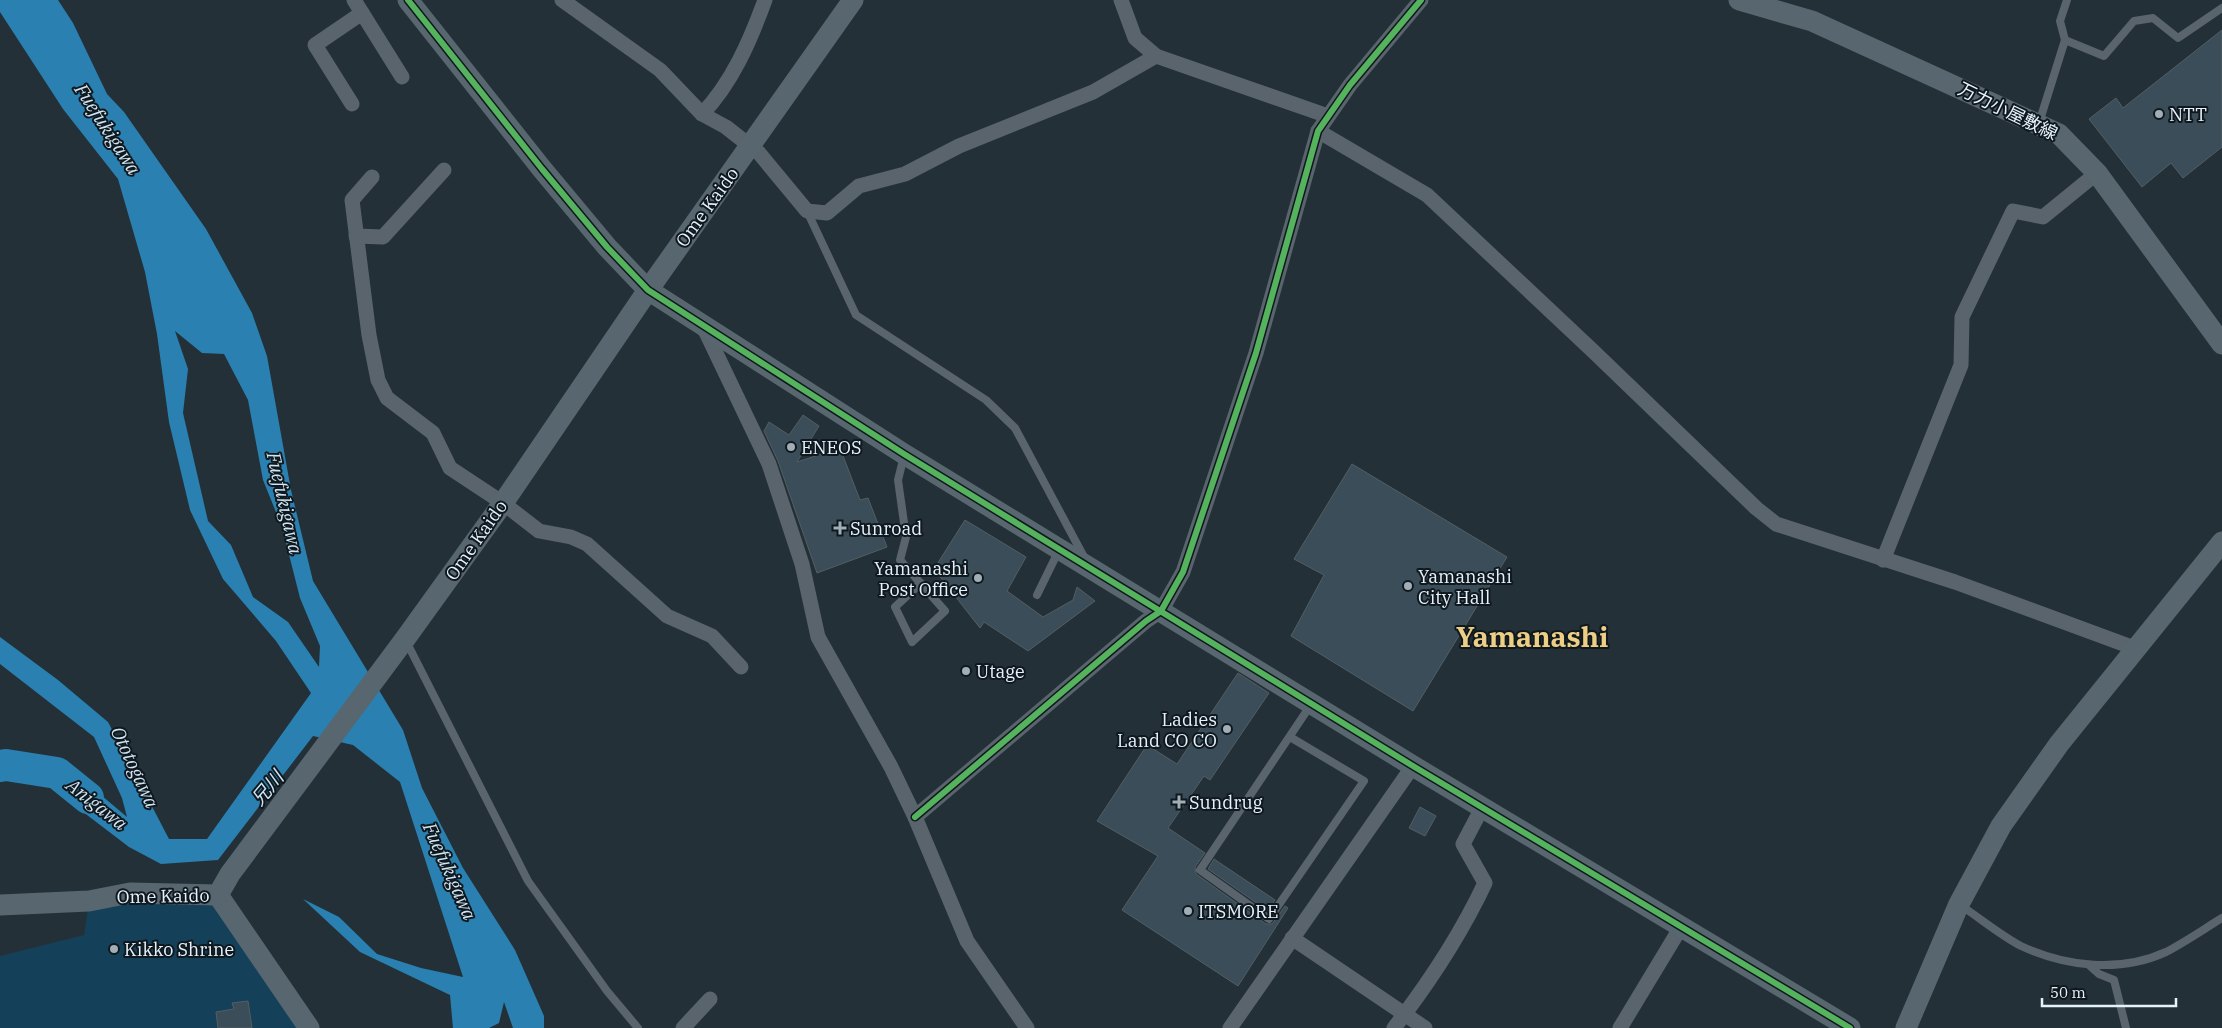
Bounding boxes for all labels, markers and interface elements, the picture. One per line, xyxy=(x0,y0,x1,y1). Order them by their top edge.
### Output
street label: 万力小屋敷線 xyxy=(1954,77,2062,145)
water label: Fuefukigawa xyxy=(69,78,147,180)
place label: NTT xyxy=(2169,103,2207,126)
marker: NTT xyxy=(2153,108,2165,120)
street label: Ome Kaido xyxy=(670,163,744,251)
place label: ENEOS xyxy=(801,436,862,459)
marker: ENEOS xyxy=(785,441,797,453)
water label: Fuefukigawa xyxy=(261,449,309,557)
street label: Ome Kaido xyxy=(440,495,512,585)
place label: Sunroad xyxy=(850,517,922,540)
marker: Sunroad xyxy=(834,522,846,534)
place label: Yamanashi Post Office xyxy=(874,557,968,601)
place label: Yamanashi City Hall xyxy=(1418,565,1512,609)
marker: Yamanashi Post Office xyxy=(972,572,984,584)
marker: Yamanashi City Hall xyxy=(1402,580,1414,592)
district label: Yamanashi xyxy=(1456,618,1608,655)
place label: Utage xyxy=(976,660,1025,683)
marker: Utage xyxy=(960,665,972,677)
place label: Ladies Land CO CO xyxy=(1117,708,1217,752)
water label: Ototogawa xyxy=(106,722,165,812)
marker: Ladies Land CO CO xyxy=(1221,723,1233,735)
water label: 兄川 xyxy=(246,764,290,810)
water label: Anigawa xyxy=(60,771,133,836)
place label: Sundrug xyxy=(1189,791,1263,814)
marker: Sundrug xyxy=(1173,796,1185,808)
water label: Fuefukigawa xyxy=(417,818,482,924)
street label: Ome Kaido xyxy=(116,884,210,908)
place label: ITSMORE xyxy=(1198,900,1279,923)
marker: ITSMORE xyxy=(1182,905,1194,917)
place label: Kikko Shrine xyxy=(124,938,234,961)
marker: Kikko Shrine xyxy=(108,943,120,955)
scale bar xyxy=(2042,976,2176,1008)
text: 50 m xyxy=(2050,983,2086,1002)

